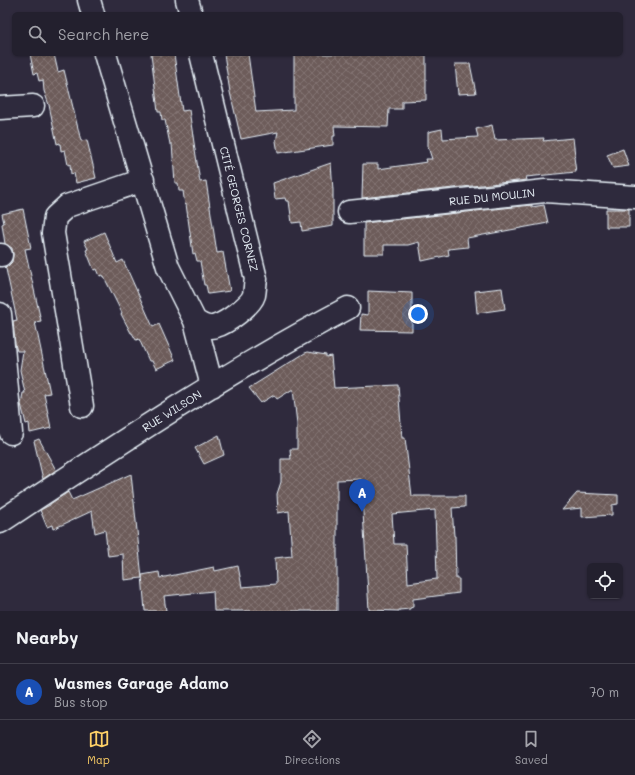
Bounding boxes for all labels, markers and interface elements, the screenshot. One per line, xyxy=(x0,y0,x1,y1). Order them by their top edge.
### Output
search box xyxy=(12,12,623,56)
icon: search xyxy=(26,23,48,45)
text: Search here xyxy=(58,24,149,44)
street label: CITÉ GEORGES CORNEZ xyxy=(217,145,262,274)
street label: RUE DU MOULIN xyxy=(448,185,536,208)
your location xyxy=(408,304,428,324)
street label: RUE WILSON xyxy=(139,386,204,435)
pin: A xyxy=(349,479,375,512)
map controls xyxy=(587,563,623,599)
button: locate xyxy=(587,563,623,599)
text: Nearby xyxy=(16,626,78,648)
text: Wasmes Garage Adamo xyxy=(54,673,229,693)
text: A xyxy=(24,683,34,700)
text: 70 m xyxy=(589,683,619,700)
text: Bus stop xyxy=(54,693,107,710)
tab: Map xyxy=(87,728,110,767)
tab: Directions xyxy=(284,728,340,767)
tab: Saved xyxy=(515,728,548,767)

